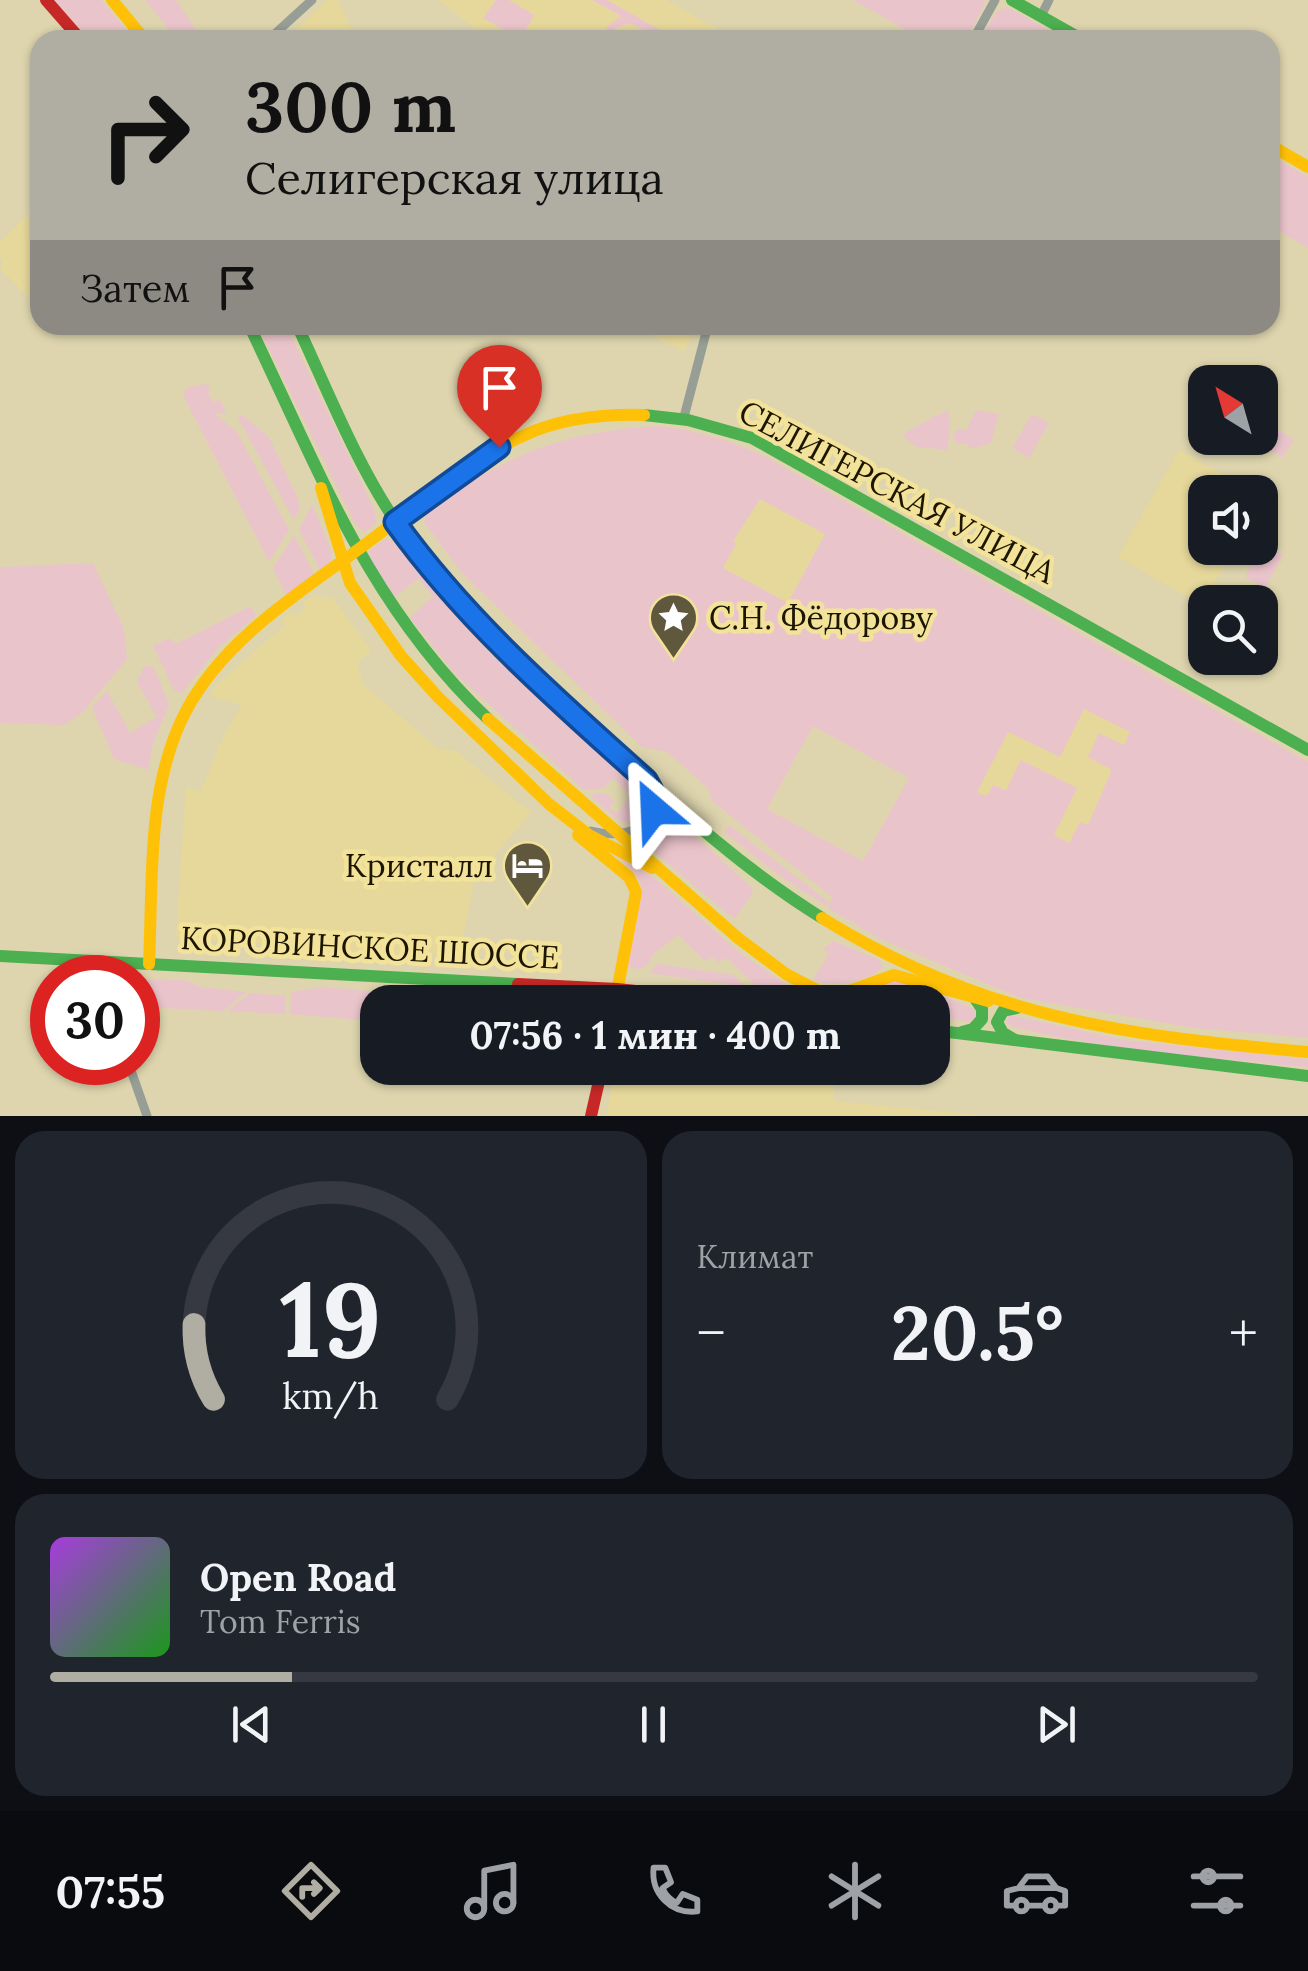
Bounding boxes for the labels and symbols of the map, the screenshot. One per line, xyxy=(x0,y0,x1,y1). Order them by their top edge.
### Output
pin xyxy=(457,345,542,448)
north arrow xyxy=(1188,365,1278,455)
street label: СЕЛИГЕРСКАЯ УЛИЦА xyxy=(732,391,1063,593)
place icon: С.Н. Фёдорову xyxy=(648,592,700,660)
place label: С.Н. Фёдорову xyxy=(709,597,933,638)
position arrow xyxy=(602,758,706,862)
hotel icon: Кристалл xyxy=(502,840,554,908)
place label: Кристалл xyxy=(345,845,493,886)
street label: КОРОВИНСКОЕ ШОССЕ xyxy=(180,917,561,978)
speed limit sign: 30 xyxy=(30,955,160,1085)

